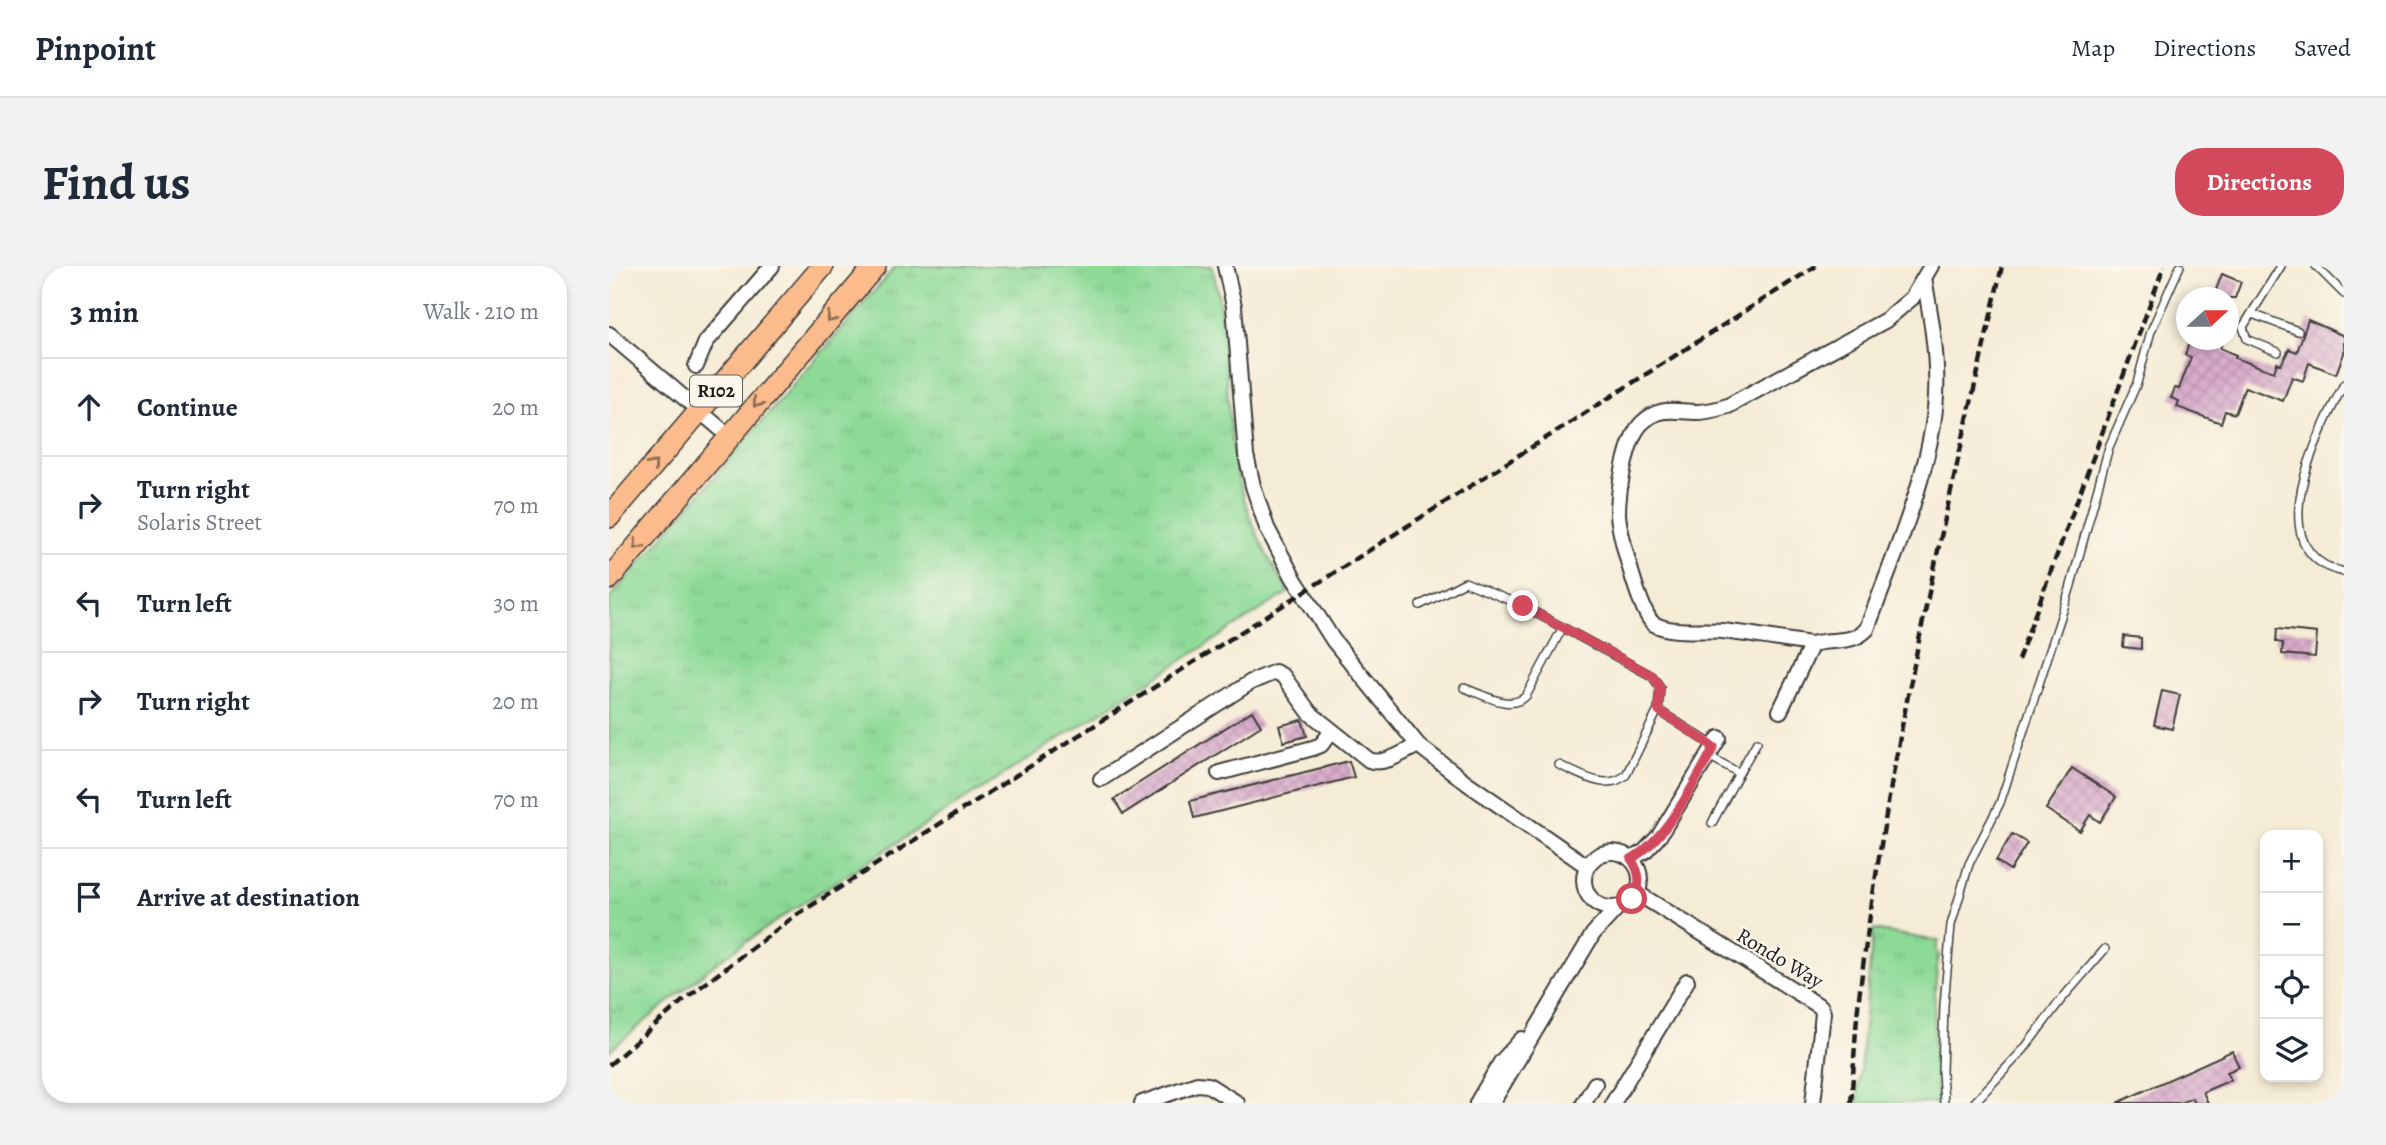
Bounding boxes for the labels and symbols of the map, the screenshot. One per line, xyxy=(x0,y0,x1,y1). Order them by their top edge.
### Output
north arrow xyxy=(2176,287,2239,350)
one-way arrow xyxy=(827,310,839,323)
road number: R102 xyxy=(690,376,742,406)
one-way arrow xyxy=(753,395,765,408)
one-way arrow xyxy=(645,460,657,473)
one-way arrow xyxy=(634,537,646,550)
route end xyxy=(1507,590,1538,621)
route start xyxy=(1616,883,1647,914)
street label: Rondo Way xyxy=(1731,921,1829,995)

